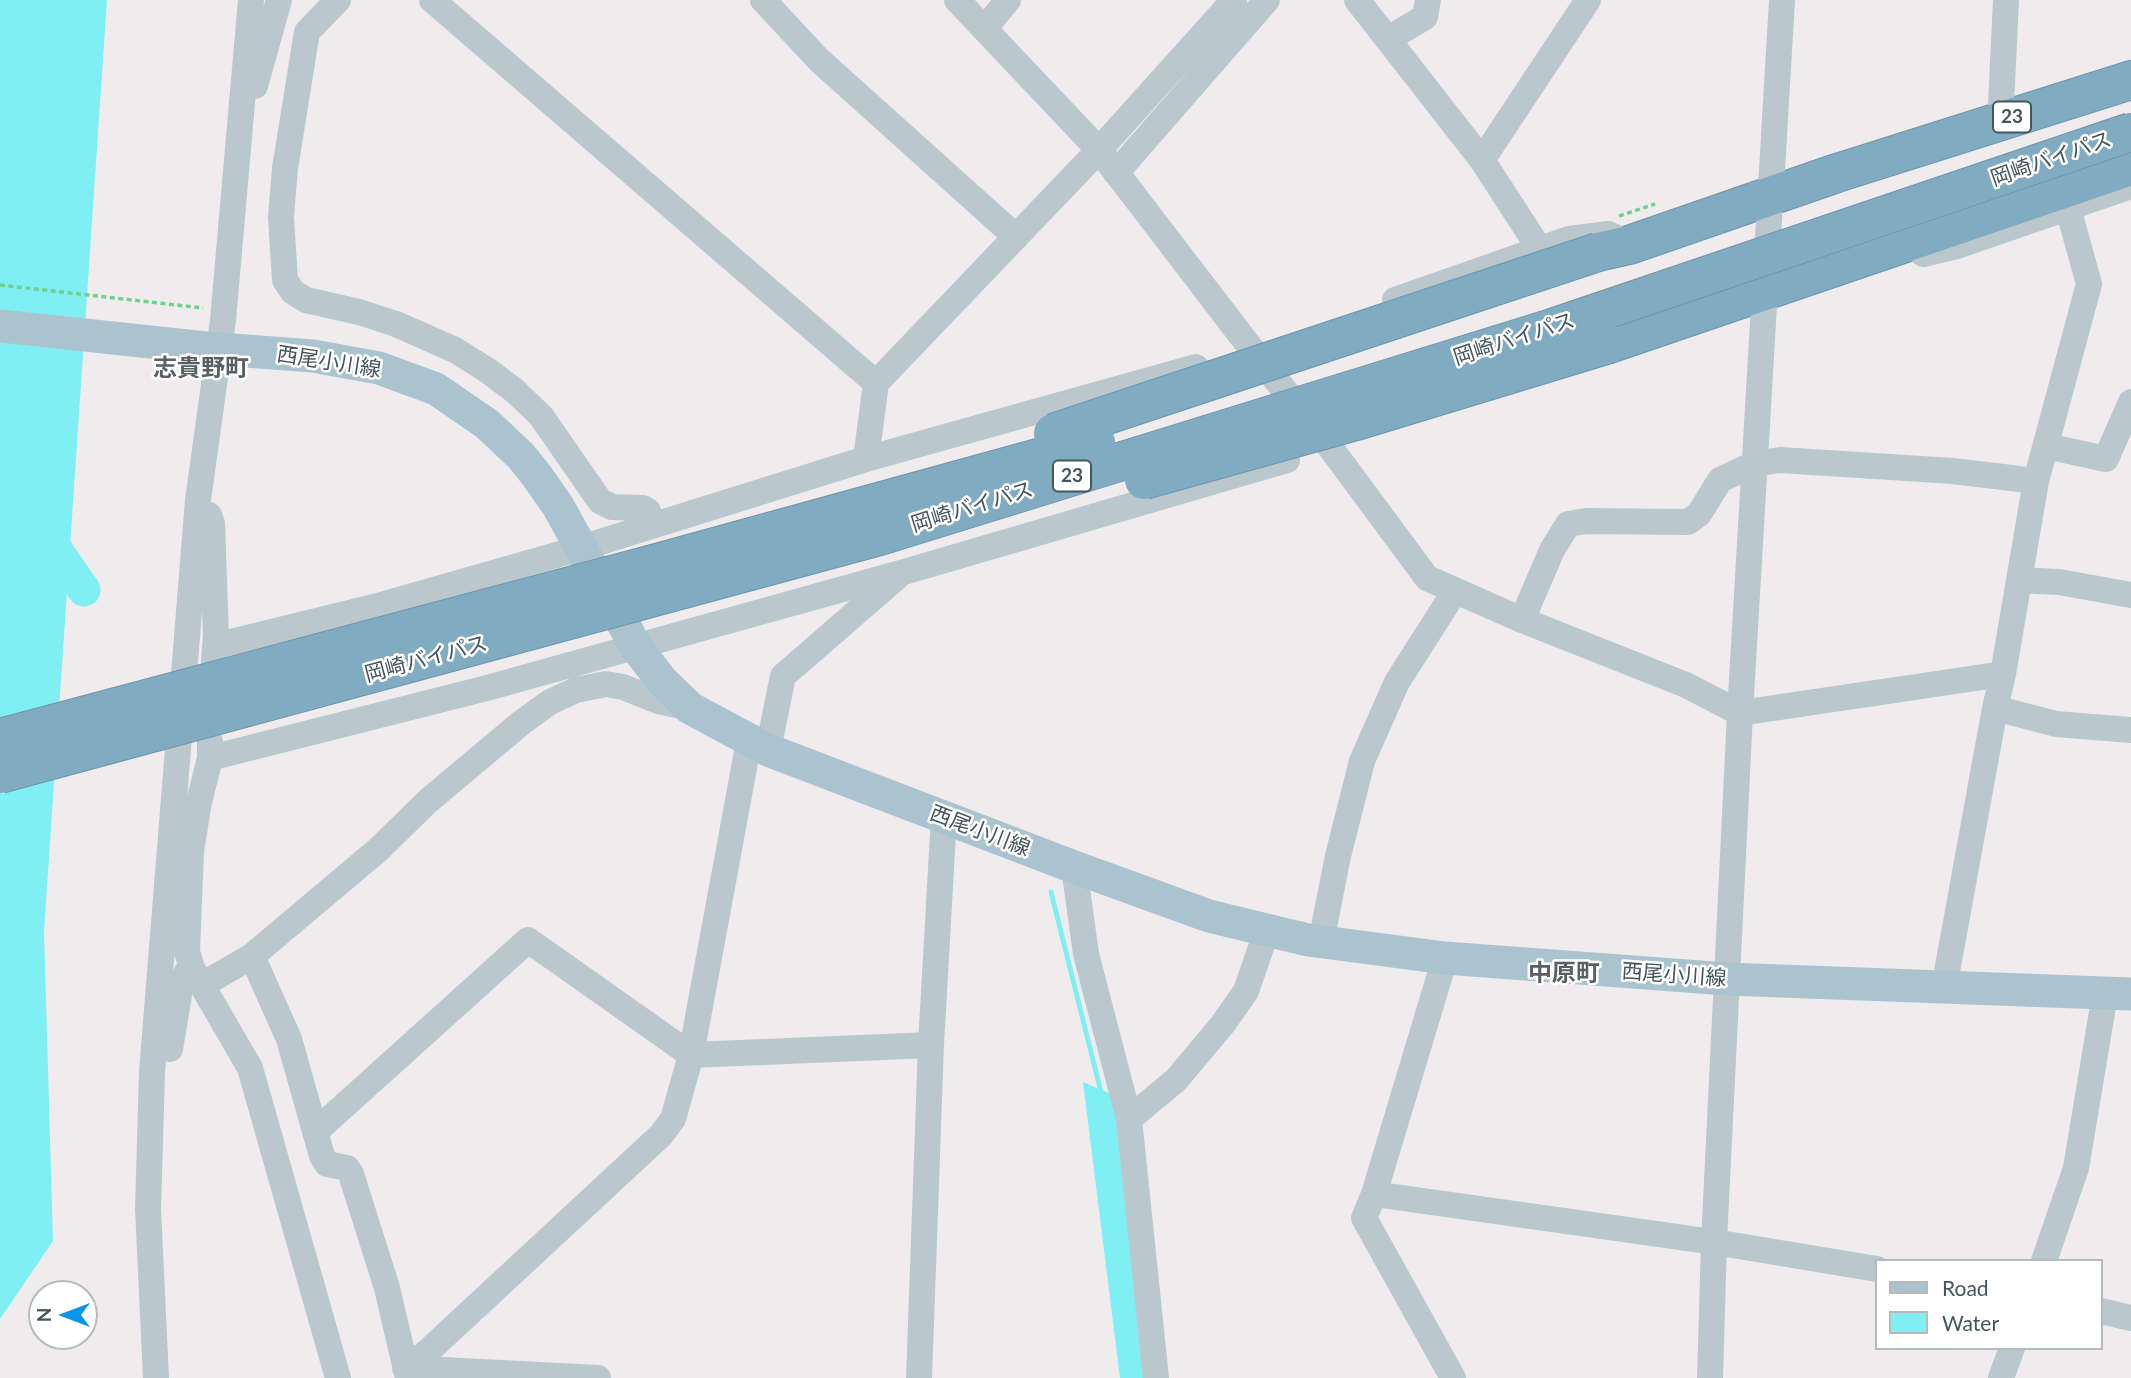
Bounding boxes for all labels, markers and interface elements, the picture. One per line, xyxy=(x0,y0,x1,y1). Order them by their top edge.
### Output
road number: 23 xyxy=(1993,102,2031,132)
street label: 岡崎バイパス xyxy=(1987,127,2115,191)
street label: 岡崎バイパス xyxy=(1450,308,1578,370)
street label: 西尾小川線 xyxy=(275,341,383,383)
district label: 志貴野町 xyxy=(153,354,249,382)
road number: 23 xyxy=(1053,461,1091,491)
street label: 岡崎バイパス xyxy=(908,477,1036,537)
street label: 岡崎バイパス xyxy=(362,631,490,687)
street label: 西尾小川線 xyxy=(926,800,1034,862)
district label: 中原町 xyxy=(1528,959,1600,987)
street label: 西尾小川線 xyxy=(1621,959,1727,991)
legend xyxy=(1876,1259,2103,1350)
text: Road xyxy=(1942,1275,1989,1300)
north arrow xyxy=(28,1280,98,1350)
text: N xyxy=(32,1308,55,1322)
text: Water xyxy=(1942,1310,1999,1335)

